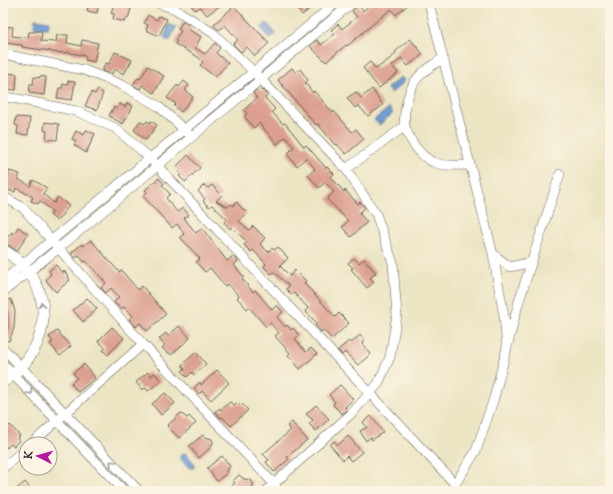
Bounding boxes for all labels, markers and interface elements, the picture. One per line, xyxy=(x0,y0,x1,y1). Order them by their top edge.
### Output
one-way arrow xyxy=(37,302,46,308)
one-way arrow xyxy=(25,387,33,395)
north arrow xyxy=(18,436,58,476)
text: K xyxy=(21,450,37,461)
one-way arrow xyxy=(109,460,117,468)

